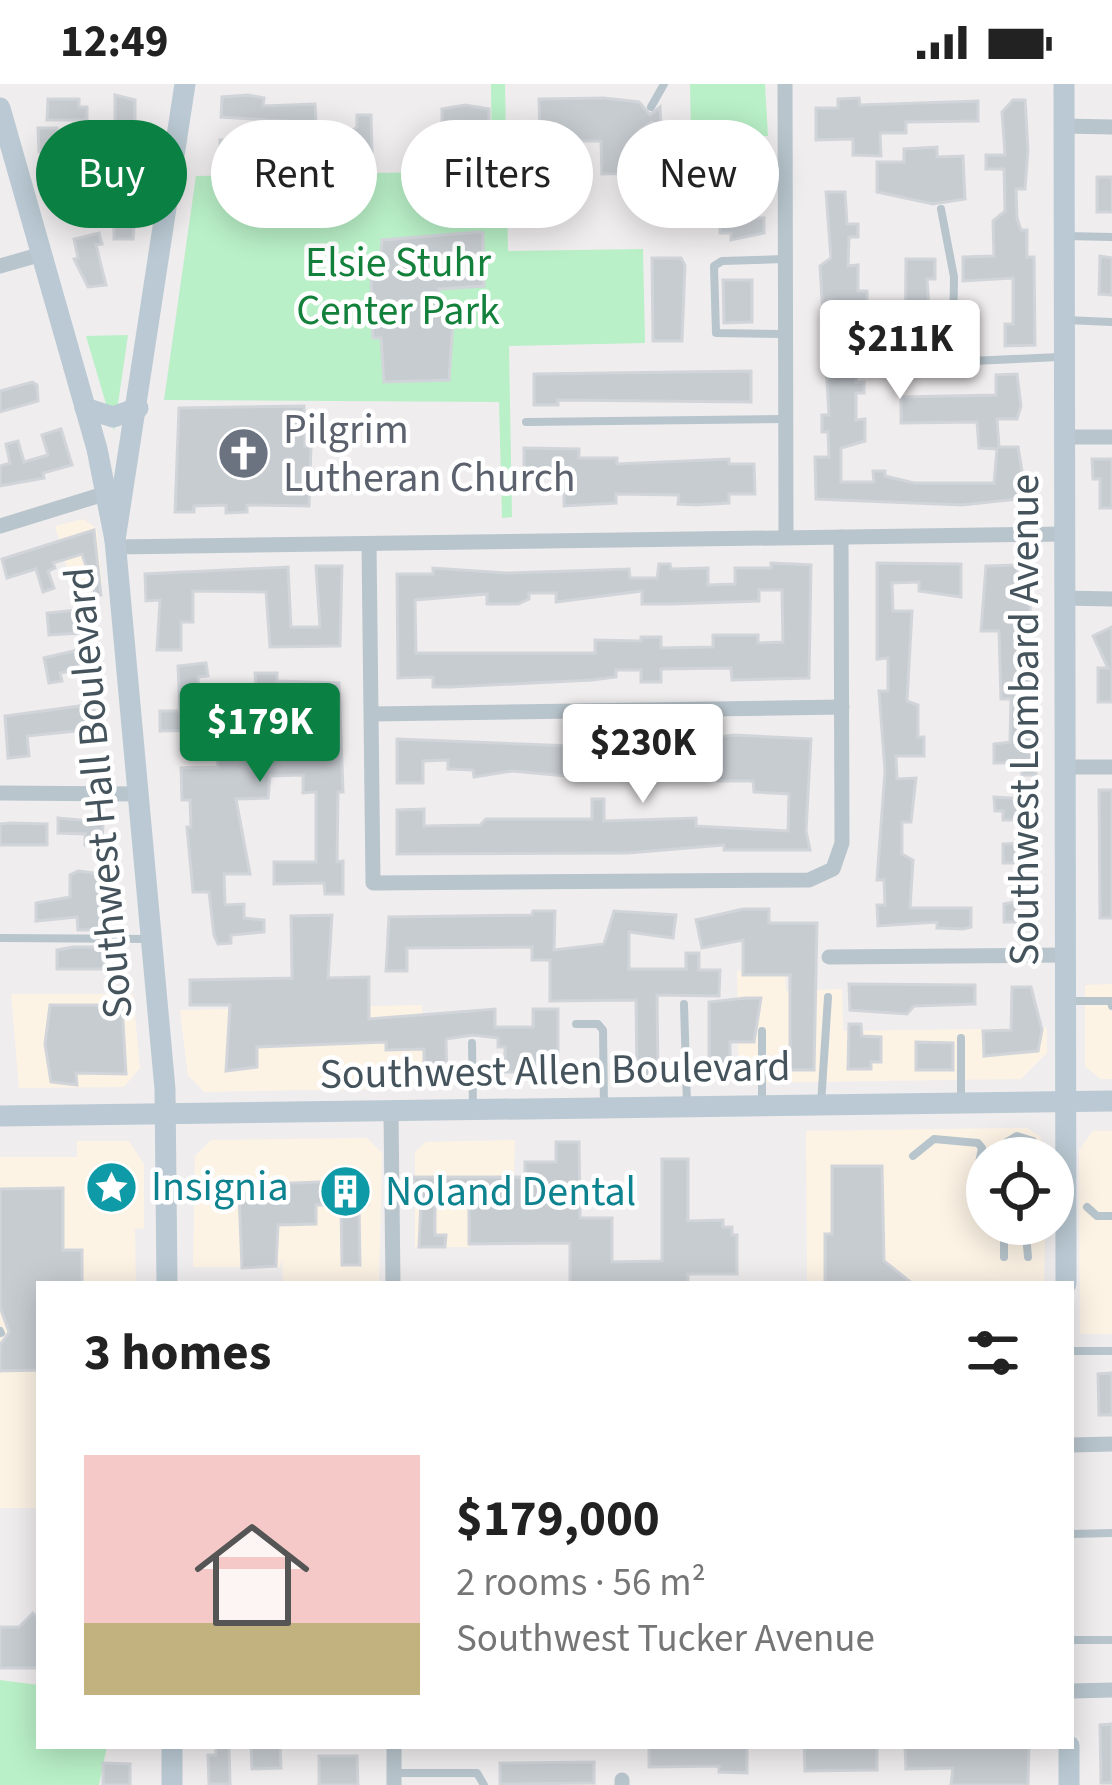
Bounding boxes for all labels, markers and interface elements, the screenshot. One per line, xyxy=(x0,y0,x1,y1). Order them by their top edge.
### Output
text: 12:49 xyxy=(60,10,169,74)
chip: Buy xyxy=(36,120,187,228)
chip: Rent xyxy=(211,120,377,228)
chip: Filters xyxy=(401,120,593,228)
chip: New xyxy=(617,120,779,228)
park label: Elsie Stuhr Center Park xyxy=(296,233,500,341)
pin: $211K xyxy=(816,300,984,402)
text: $211K xyxy=(847,311,953,367)
place label: Pilgrim Lutheran Church xyxy=(283,400,576,508)
church icon: Pilgrim Lutheran Church xyxy=(216,426,272,482)
street label: Southwest Lombard Avenue xyxy=(995,474,1055,966)
street label: Southwest Hall Boulevard xyxy=(49,565,149,1021)
pin: $179K xyxy=(176,683,344,785)
text: $179K xyxy=(207,694,313,750)
pin: $230K xyxy=(559,704,727,806)
text: $230K xyxy=(590,715,696,771)
street label: Southwest Allen Boulevard xyxy=(319,1037,791,1105)
map controls xyxy=(966,1137,1074,1245)
button: locate xyxy=(966,1137,1074,1245)
place label: Insignia xyxy=(151,1157,289,1217)
place icon: Insignia xyxy=(84,1159,140,1215)
place label: Noland Dental xyxy=(385,1162,636,1222)
building icon: Noland Dental xyxy=(318,1164,374,1220)
text: 3 homes xyxy=(84,1317,271,1389)
icon: filters xyxy=(960,1320,1026,1386)
text: $179,000 xyxy=(456,1483,660,1555)
icon: home xyxy=(180,1503,324,1647)
text: 2 rooms · 56 m² xyxy=(456,1555,706,1611)
text: Southwest Tucker Avenue xyxy=(456,1611,875,1667)

